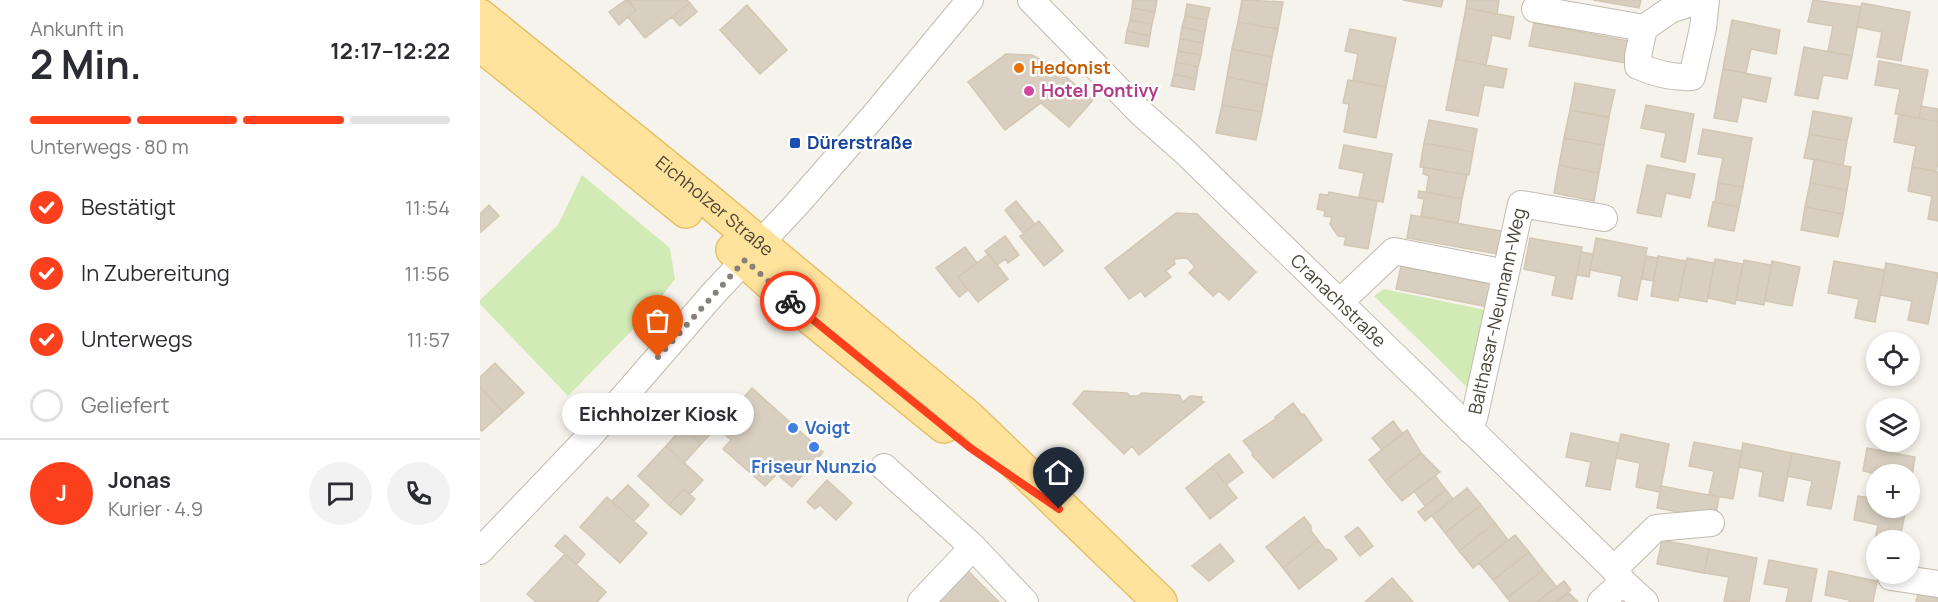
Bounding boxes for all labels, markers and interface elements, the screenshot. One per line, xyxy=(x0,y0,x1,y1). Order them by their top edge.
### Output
text: Ankunft in xyxy=(30,15,124,42)
text: 12:17–12:22 xyxy=(330,36,450,66)
text: 2 Min. xyxy=(30,37,142,91)
place label: Hedonist xyxy=(1031,55,1111,79)
marker: Hedonist xyxy=(1012,61,1026,75)
place label: Hotel Pontivy xyxy=(1041,78,1158,102)
marker: Hotel Pontivy xyxy=(1022,84,1036,98)
place label: Dürerstraße xyxy=(807,130,913,154)
text: Unterwegs · 80 m xyxy=(30,133,189,160)
marker: Dürerstraße xyxy=(788,136,802,150)
street label: Eichholzer Straße xyxy=(651,150,779,261)
icon: check xyxy=(30,191,63,224)
text: Bestätigt xyxy=(81,192,176,222)
text: 11:54 xyxy=(405,194,450,221)
street label: Balthasar-Neumann-Weg xyxy=(1462,206,1531,416)
street label: Cranachstraße xyxy=(1286,248,1392,352)
icon: check xyxy=(30,257,63,290)
text: In Zubereitung xyxy=(81,258,230,288)
text: 11:56 xyxy=(404,260,450,287)
courier xyxy=(760,271,820,331)
icon: bike xyxy=(774,285,807,318)
pin xyxy=(632,295,683,357)
icon: bag xyxy=(641,304,674,337)
icon: check xyxy=(30,323,63,356)
text: Unterwegs xyxy=(81,324,193,354)
text: 11:57 xyxy=(407,326,450,353)
map controls xyxy=(1866,332,1920,584)
button: locate xyxy=(1866,332,1920,386)
text: Geliefert xyxy=(81,390,169,420)
callout: Eichholzer Kiosk xyxy=(562,393,754,435)
button: layers xyxy=(1866,398,1920,452)
text: Eichholzer Kiosk xyxy=(579,400,737,427)
place label: Voigt xyxy=(805,415,851,439)
marker: Voigt xyxy=(786,421,800,435)
marker: Friseur Nunzio xyxy=(807,440,821,454)
pin xyxy=(1033,447,1084,509)
place label: Friseur Nunzio xyxy=(751,454,877,478)
icon: home xyxy=(1042,456,1075,489)
button: chat xyxy=(309,462,372,525)
button: phone xyxy=(387,462,450,525)
button: + xyxy=(1866,464,1920,518)
text: Jonas xyxy=(108,465,171,495)
text: J xyxy=(56,478,67,508)
text: Kurier · 4.9 xyxy=(108,495,203,522)
button: − xyxy=(1866,530,1920,584)

